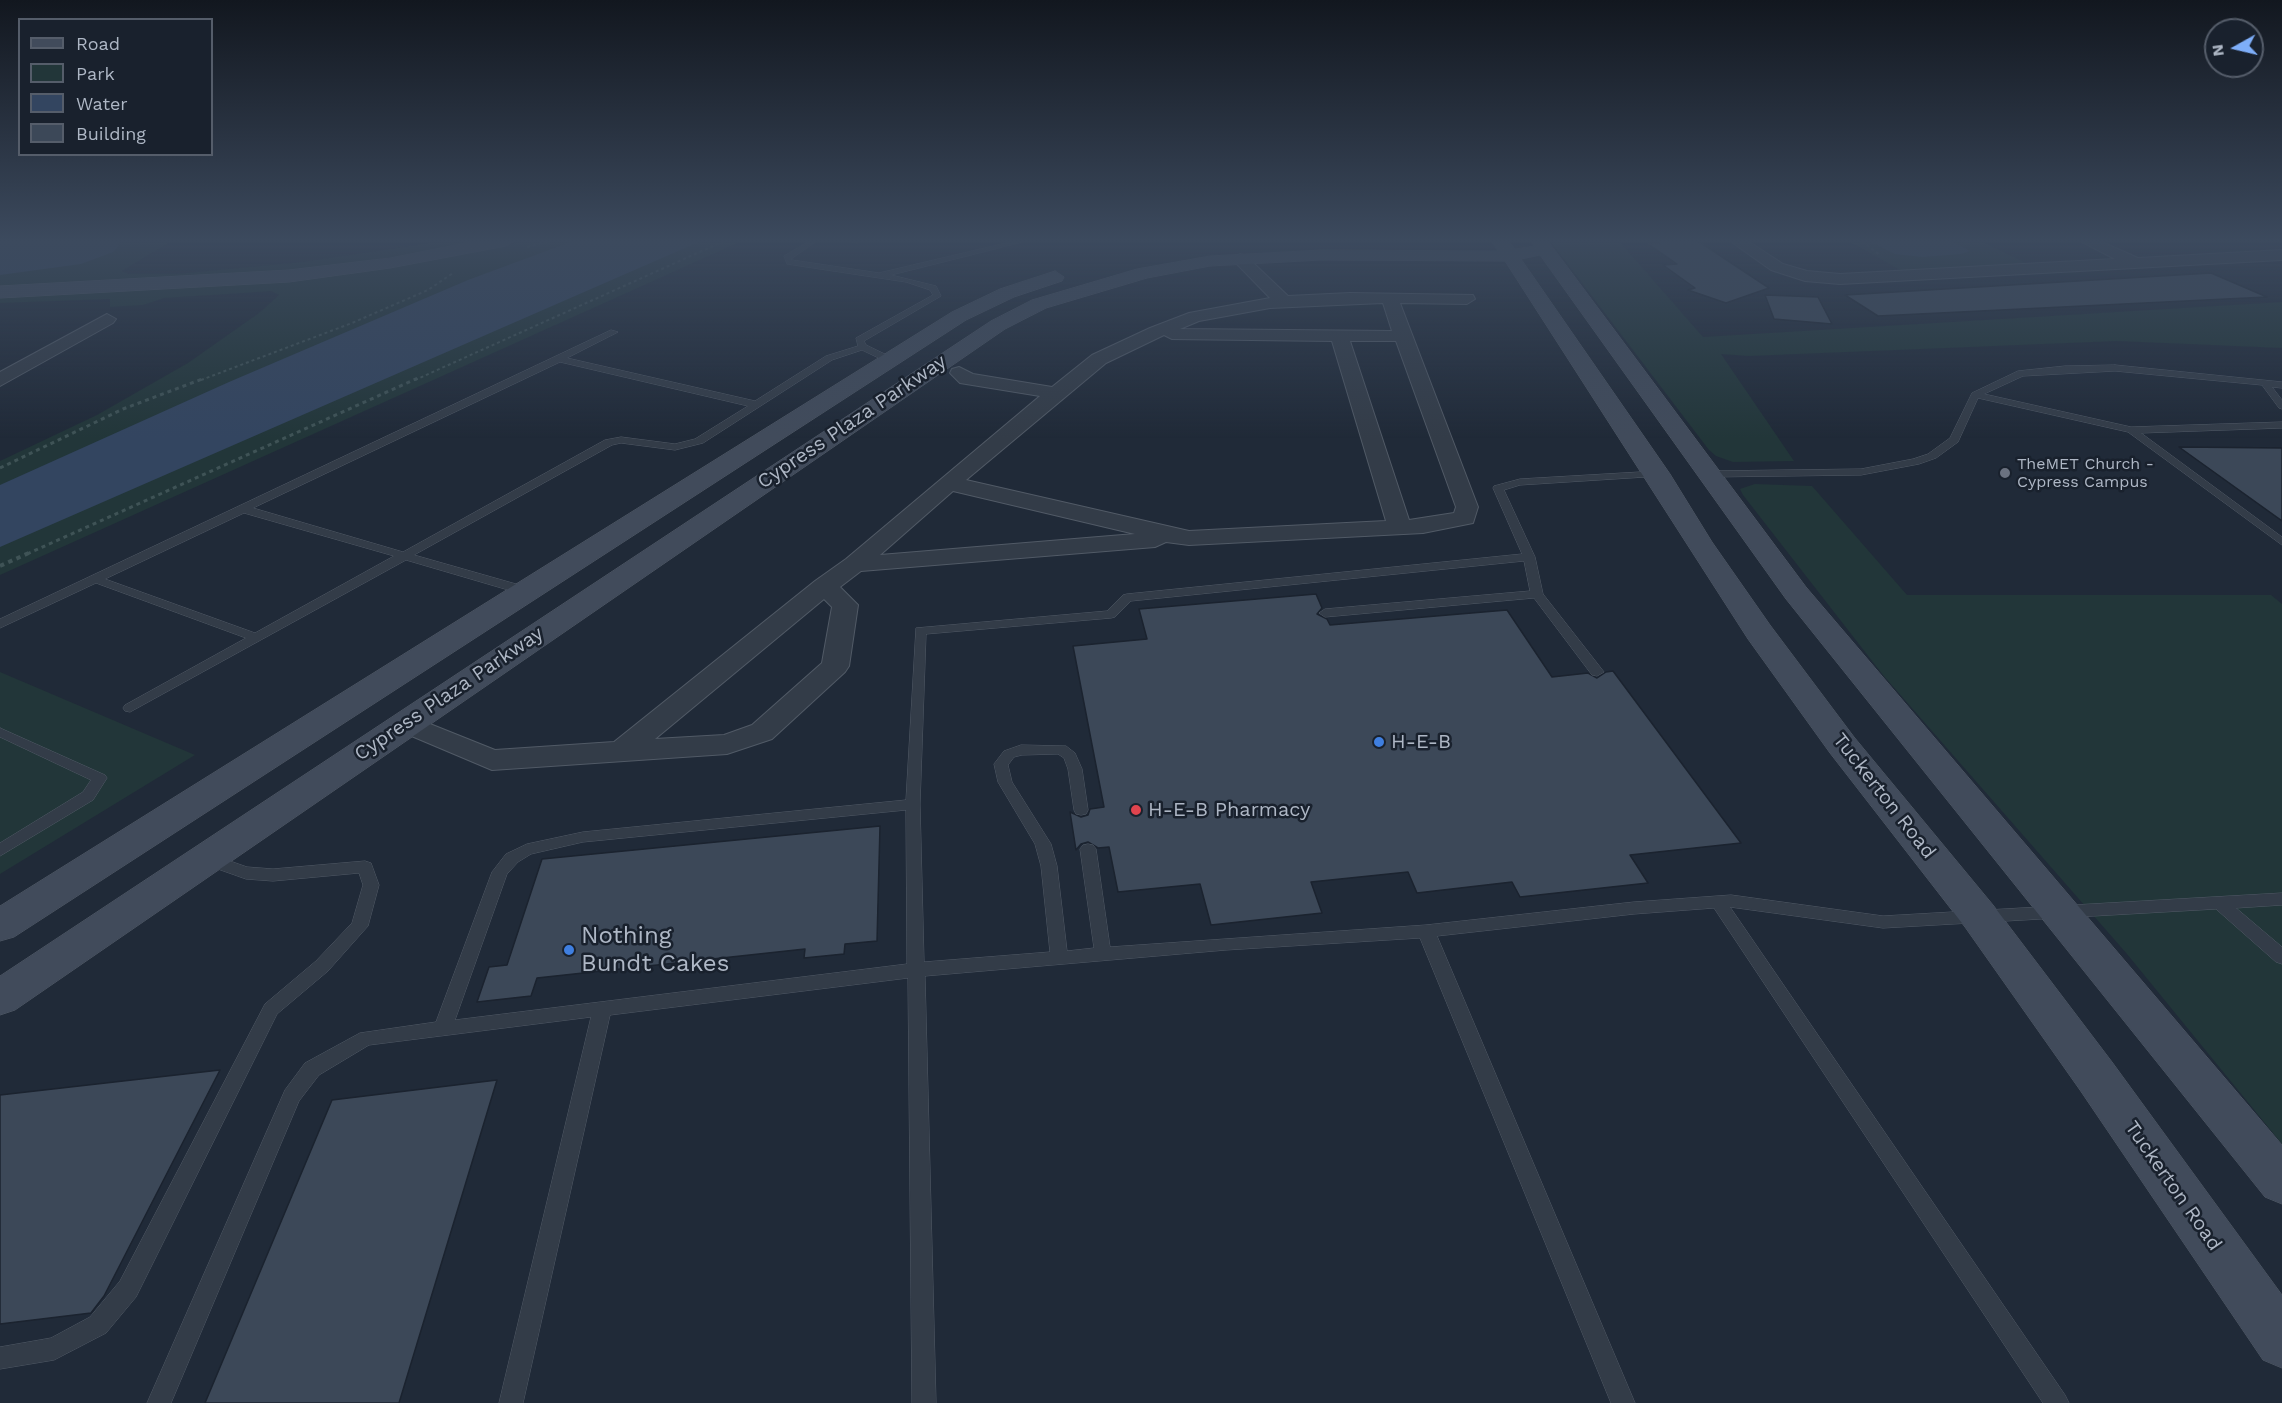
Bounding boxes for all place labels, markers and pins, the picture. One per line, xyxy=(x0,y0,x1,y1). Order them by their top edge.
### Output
place label: TheMET Church - Cypress Campus xyxy=(2017,454,2154,492)
marker: TheMET Church - Cypress Campus xyxy=(1998,466,2012,480)
place label: H-E-B xyxy=(1391,730,1451,754)
marker: H-E-B xyxy=(1372,735,1386,749)
place label: H-E-B Pharmacy xyxy=(1148,798,1310,822)
marker: H-E-B Pharmacy xyxy=(1129,803,1143,817)
place label: Nothing Bundt Cakes xyxy=(581,922,729,978)
marker: Nothing Bundt Cakes xyxy=(562,943,576,957)

